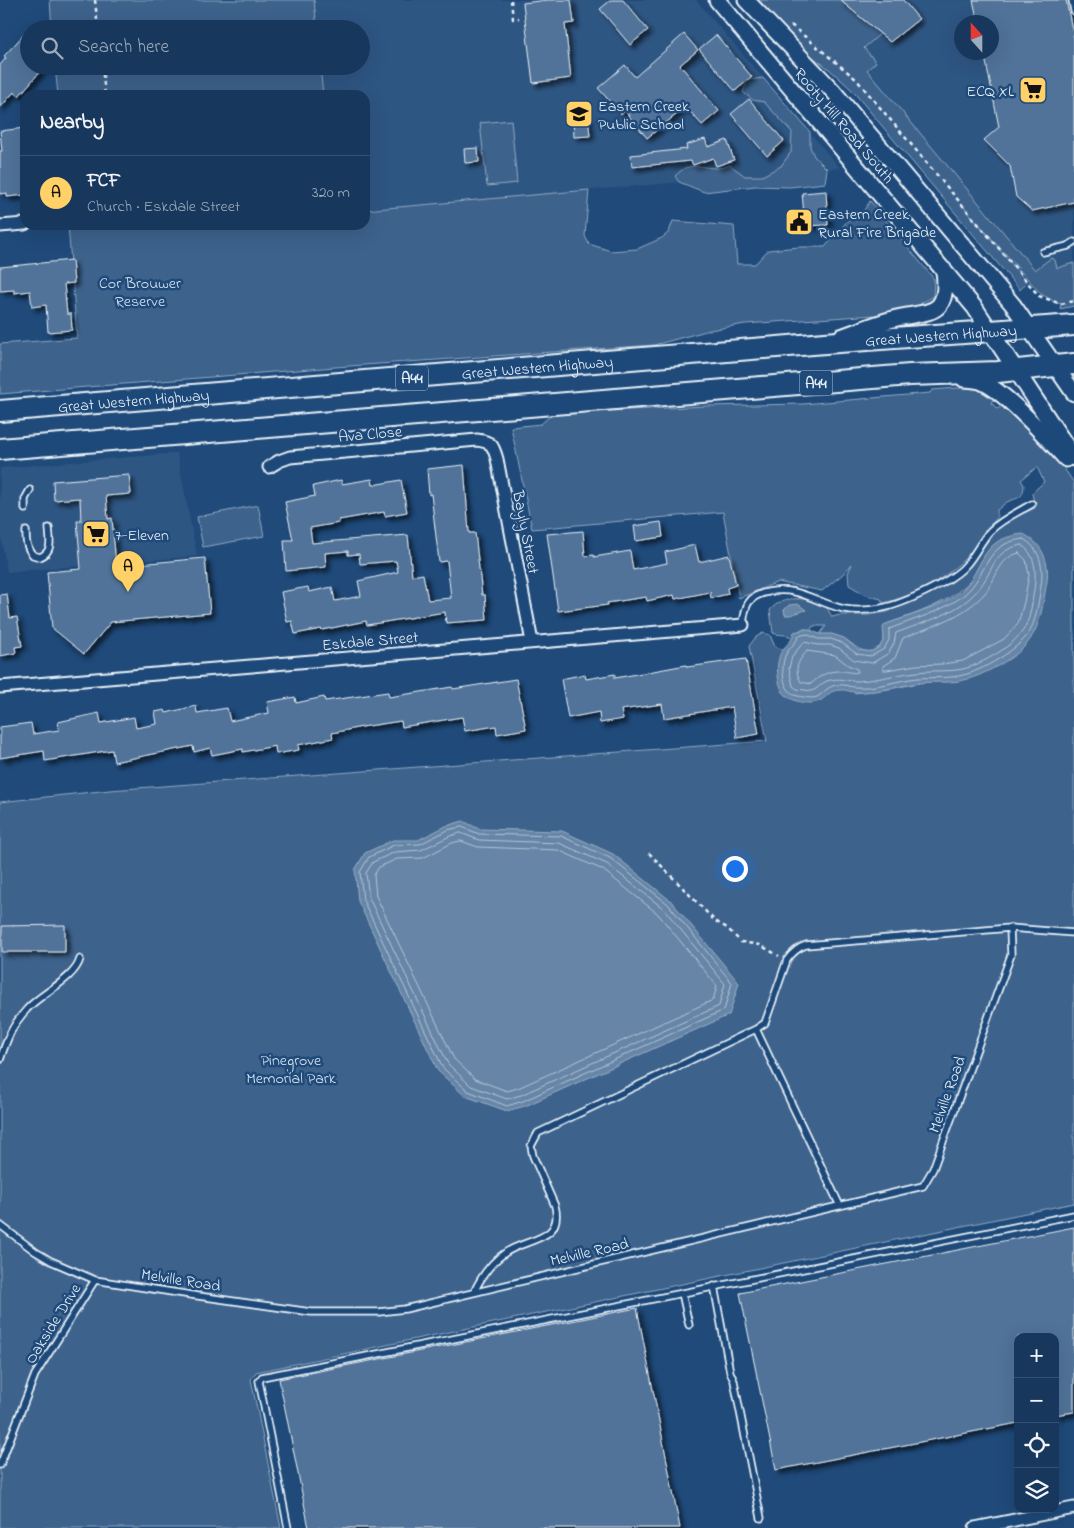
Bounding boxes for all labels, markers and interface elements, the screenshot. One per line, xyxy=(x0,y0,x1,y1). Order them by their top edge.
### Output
north arrow xyxy=(954,15,999,60)
search box xyxy=(20,20,370,75)
icon: search xyxy=(38,34,66,62)
text: Search here xyxy=(78,34,169,61)
street label: Rooty Hill Road South xyxy=(788,63,899,189)
supermarket icon: ECQ XL xyxy=(1018,75,1048,105)
place label: ECQ XL xyxy=(967,80,1014,104)
place label: Eastern Creek Public School xyxy=(598,95,690,137)
school or university icon: Eastern Creek Public School xyxy=(564,99,594,129)
text: Nearby xyxy=(40,108,104,138)
text: FCF xyxy=(87,168,121,195)
text: A xyxy=(51,181,61,205)
text: 320 m xyxy=(312,181,350,205)
text: Church · Eskdale Street xyxy=(87,195,240,219)
place label: Eastern Creek Rural Fire Brigade xyxy=(818,203,937,245)
public building icon: Eastern Creek Rural Fire Brigade xyxy=(784,207,814,237)
park label: Cor Brouwer Reserve xyxy=(99,272,181,314)
street label: Great Western Highway xyxy=(864,319,1018,354)
street label: Great Western Highway xyxy=(461,351,614,387)
road number: A44 xyxy=(396,366,428,390)
road number: A44 xyxy=(800,370,832,396)
street label: Great Western Highway xyxy=(57,384,210,420)
street label: Ava Close xyxy=(337,420,404,450)
street label: Bayly Street xyxy=(505,488,545,577)
supermarket icon: 7-Eleven xyxy=(81,519,111,549)
place label: 7-Eleven xyxy=(115,524,169,548)
pin: A xyxy=(112,551,144,592)
street label: Eskdale Street xyxy=(321,626,420,658)
your location xyxy=(722,856,748,882)
park label: Pinegrove Memorial Park xyxy=(246,1049,337,1091)
street label: Melville Road xyxy=(923,1053,973,1136)
street label: Melville Road xyxy=(548,1232,631,1274)
street label: Melville Road xyxy=(139,1263,222,1299)
street label: Oakside Drive xyxy=(19,1279,88,1369)
map controls xyxy=(1014,1333,1059,1513)
button: + xyxy=(1014,1333,1059,1378)
button: − xyxy=(1014,1378,1059,1423)
button: locate xyxy=(1014,1423,1059,1468)
button: layers xyxy=(1014,1468,1059,1513)

